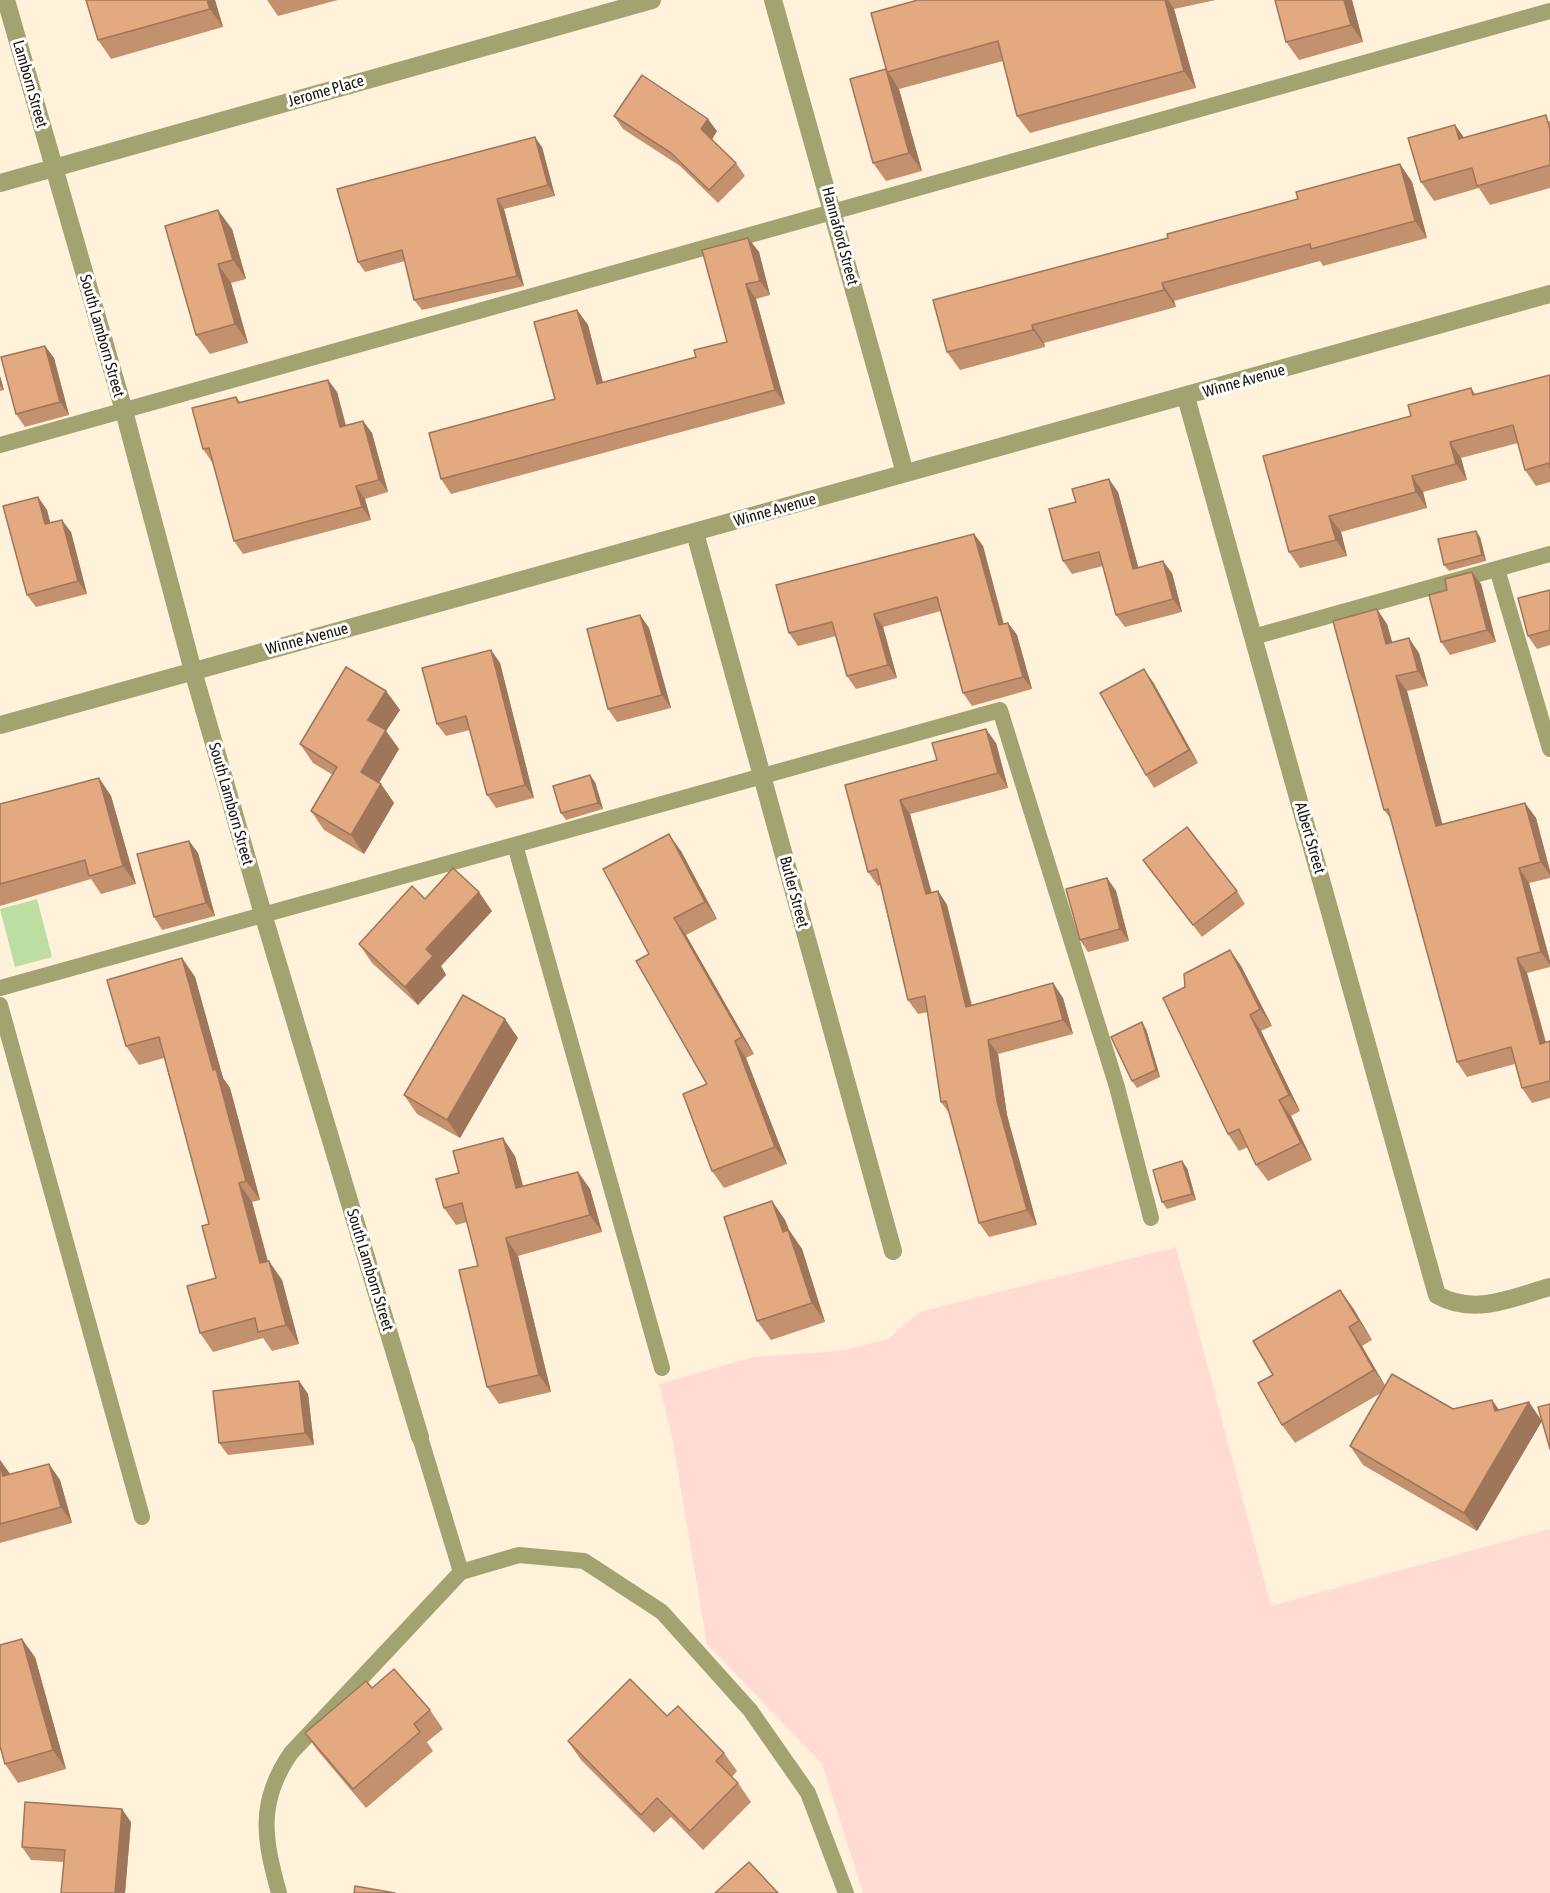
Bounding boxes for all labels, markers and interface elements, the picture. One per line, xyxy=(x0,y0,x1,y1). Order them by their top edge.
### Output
street label: Lamborn Street xyxy=(8,38,52,130)
street label: Jerome Place xyxy=(286,71,366,111)
street label: Hannaford Street xyxy=(818,185,862,287)
street label: South Lamborn Street xyxy=(75,273,129,399)
street label: Winne Avenue xyxy=(1201,360,1287,402)
street label: Winne Avenue xyxy=(732,489,818,531)
street label: Winne Avenue xyxy=(264,619,350,659)
street label: South Lamborn Street xyxy=(204,741,258,867)
street label: Albert Street xyxy=(1291,800,1329,876)
street label: Butler Street xyxy=(775,854,813,930)
street label: South Lamborn Street xyxy=(342,1207,398,1333)

